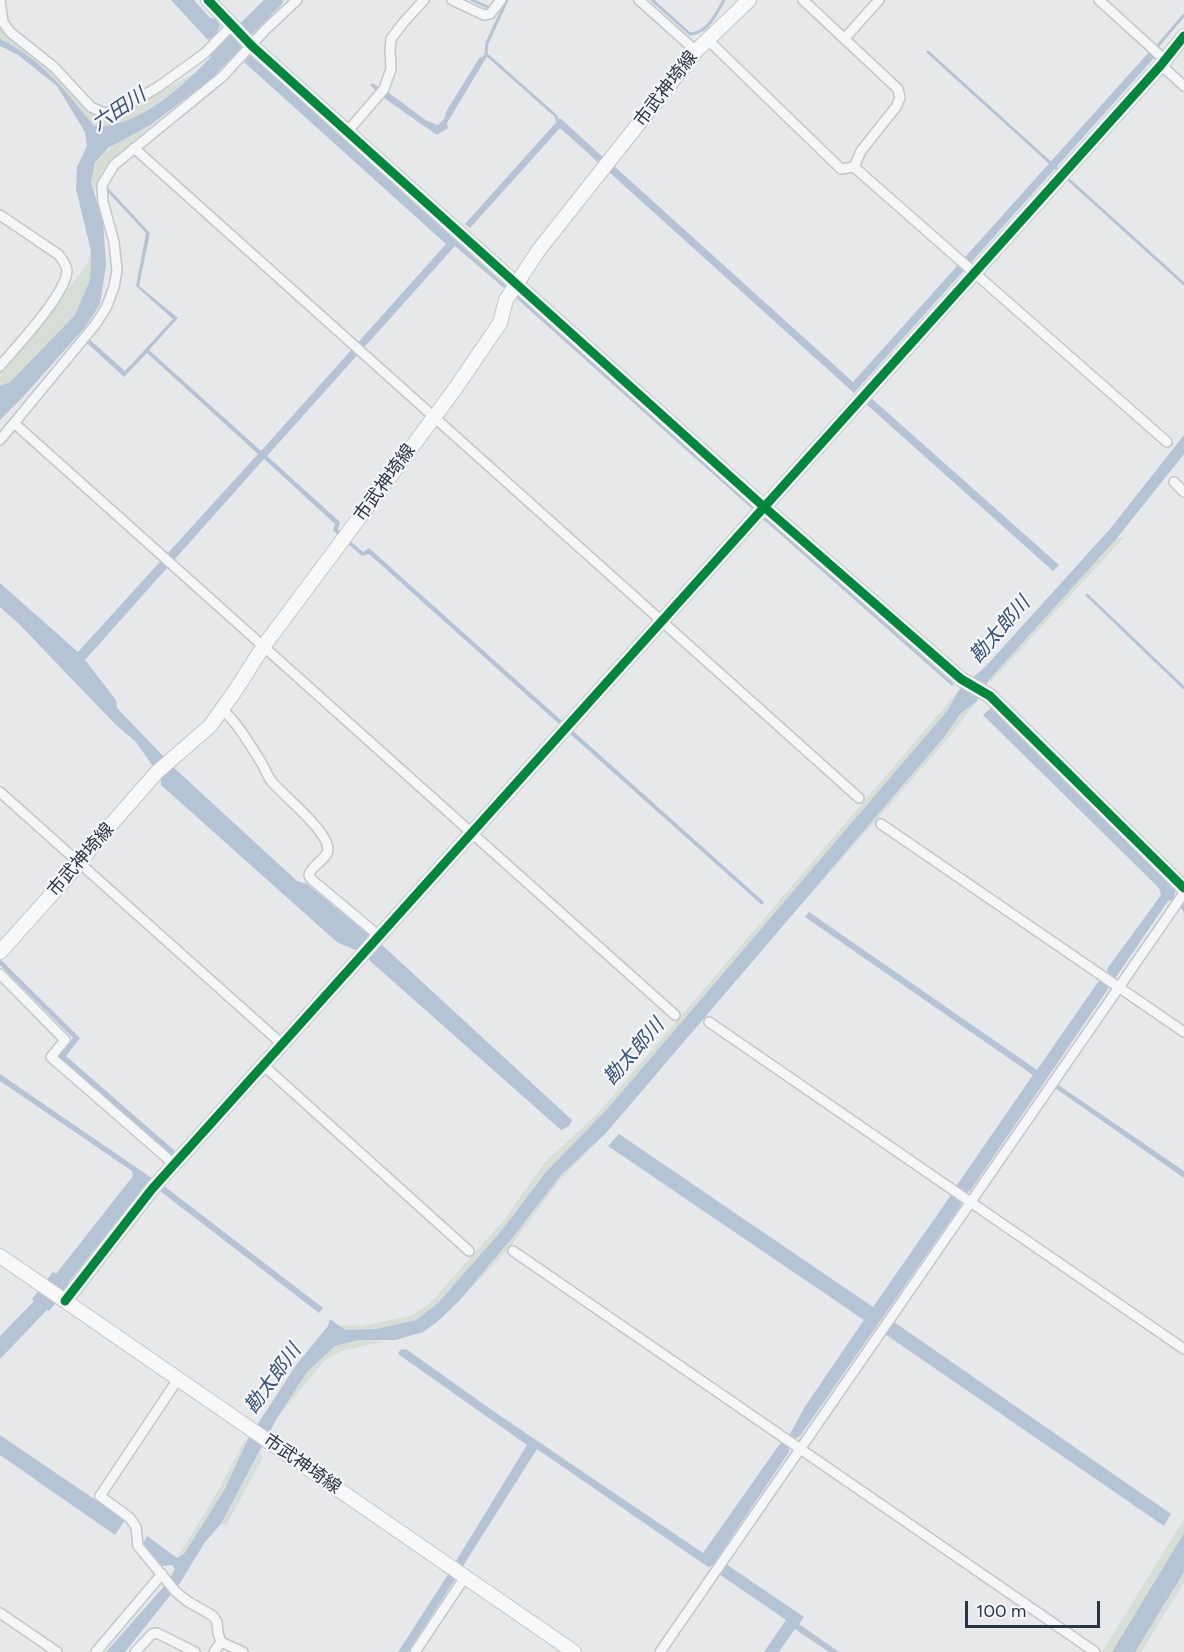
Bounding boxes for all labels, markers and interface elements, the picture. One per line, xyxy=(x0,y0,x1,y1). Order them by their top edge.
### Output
street label: 市武神埼線 xyxy=(630,47,702,131)
water label: 六田川 xyxy=(87,83,151,137)
street label: 市武神埼線 xyxy=(350,440,420,526)
water label: 勘太郎川 xyxy=(965,592,1035,668)
street label: 市武神埼線 xyxy=(43,819,119,901)
water label: 勘太郎川 xyxy=(599,1014,669,1090)
water label: 勘太郎川 xyxy=(240,1340,306,1418)
street label: 市武神埼線 xyxy=(259,1429,345,1499)
scale bar xyxy=(968,1589,1103,1627)
text: 100 m xyxy=(976,1600,1026,1622)

